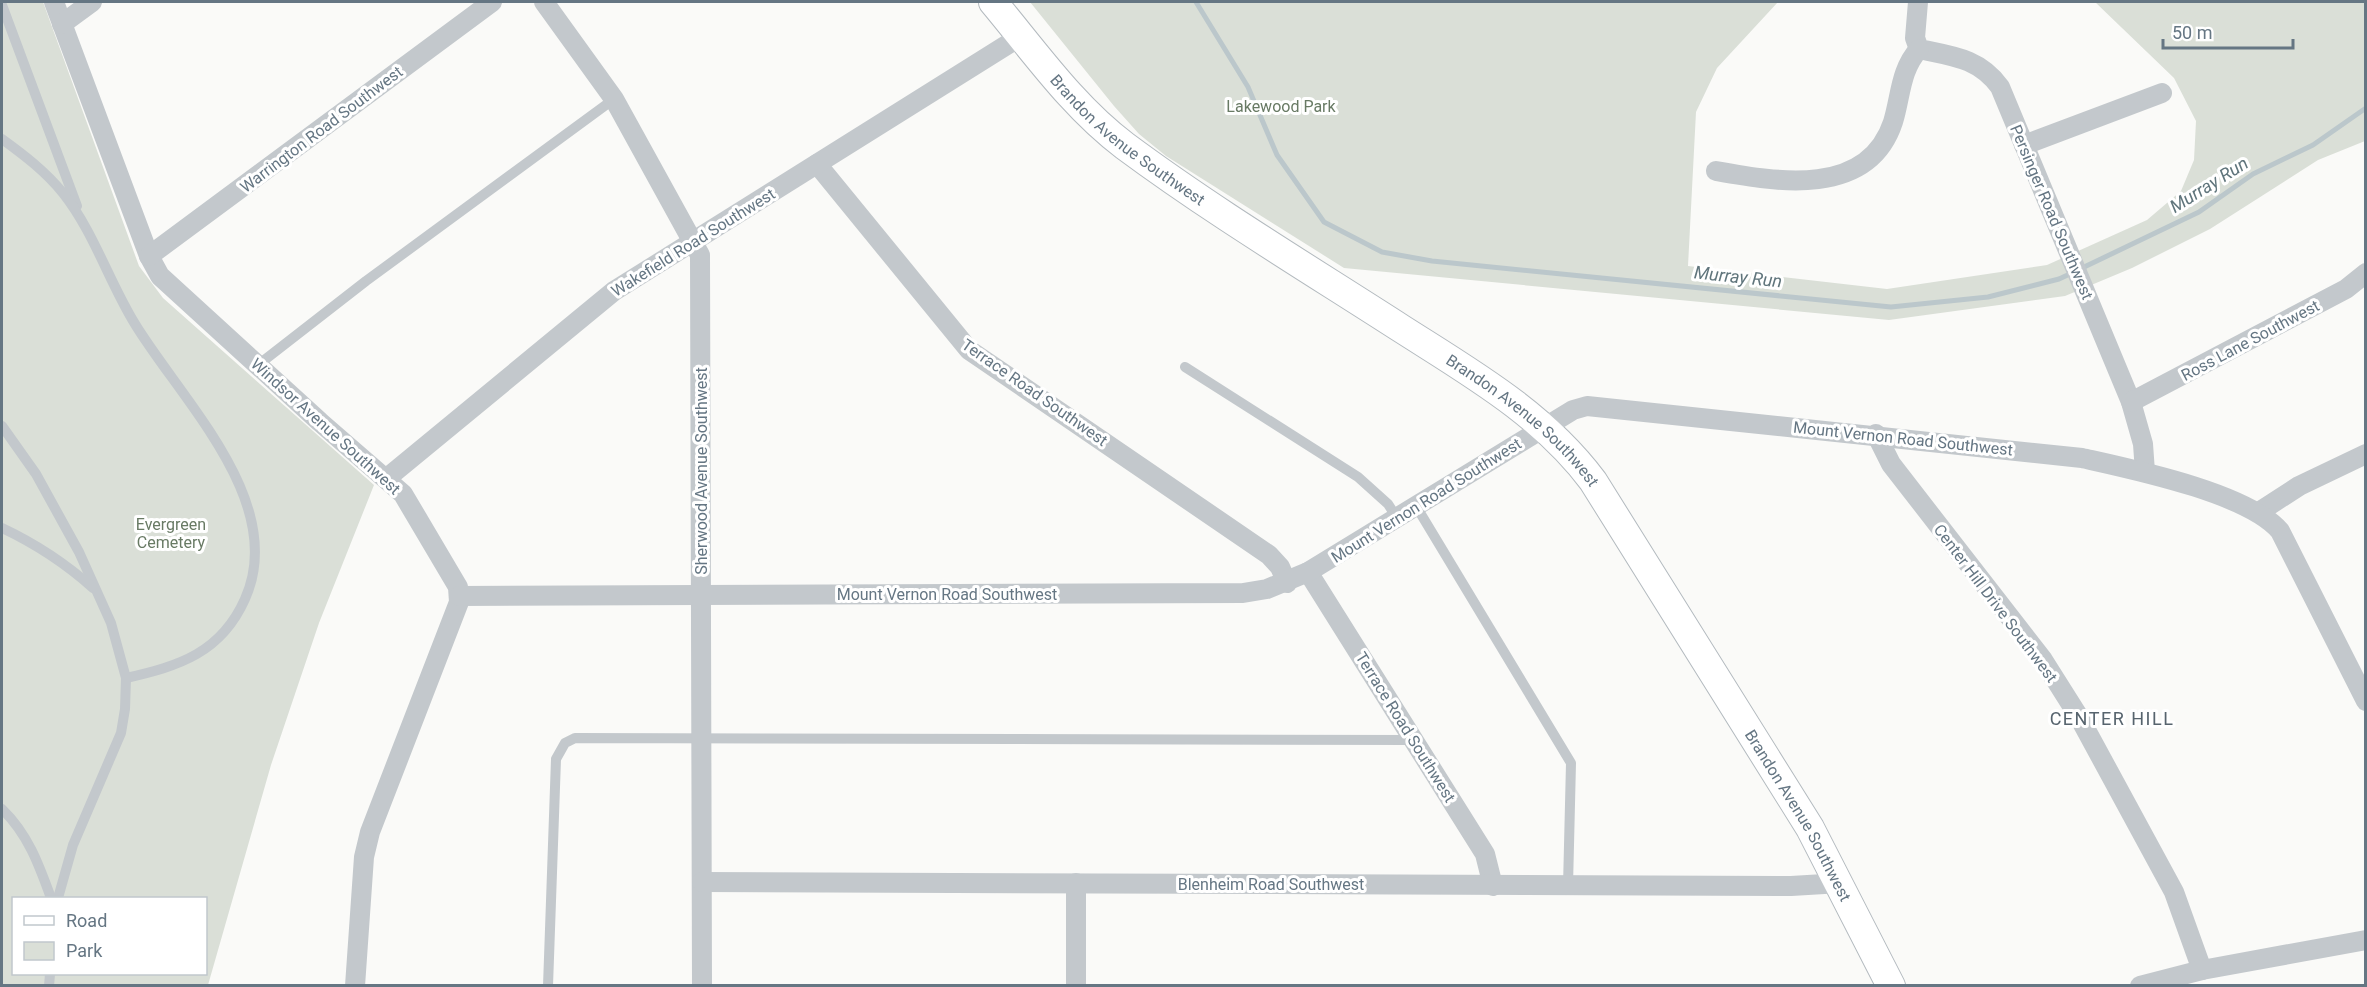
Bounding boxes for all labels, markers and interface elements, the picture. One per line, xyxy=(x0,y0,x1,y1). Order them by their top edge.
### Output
scale bar xyxy=(2163,12,2294,50)
text: 50 m xyxy=(2172,22,2212,43)
street label: Warrington Road Southwest xyxy=(236,62,406,197)
street label: Brandon Avenue Southwest xyxy=(1046,71,1208,209)
park label: Lakewood Park xyxy=(1226,97,1337,116)
street label: Persinger Road Southwest xyxy=(2006,122,2097,302)
water label: Murray Run xyxy=(2166,152,2252,217)
street label: Wakefield Road Southwest xyxy=(608,184,779,301)
water label: Murray Run xyxy=(1693,261,1783,292)
street label: Ross Lane Southwest xyxy=(2178,296,2322,385)
street label: Terrace Road Southwest xyxy=(958,335,1111,450)
street label: Brandon Avenue Southwest xyxy=(1443,350,1603,490)
street label: Windsor Avenue Southwest xyxy=(247,354,404,499)
street label: Sherwood Avenue Southwest xyxy=(692,367,711,575)
street label: Mount Vernon Road Southwest xyxy=(1792,418,2014,459)
street label: Mount Vernon Road Southwest xyxy=(1328,434,1525,567)
park label: Evergreen Cemetery xyxy=(136,515,206,552)
street label: Center Hill Drive Southwest xyxy=(1930,520,2061,686)
street label: Mount Vernon Road Southwest xyxy=(837,585,1057,604)
street label: Terrace Road Southwest xyxy=(1352,649,1460,806)
district label: CENTER HILL xyxy=(2050,708,2174,729)
street label: Brandon Avenue Southwest xyxy=(1741,726,1855,905)
street label: Blenheim Road Southwest xyxy=(1178,875,1364,894)
legend xyxy=(12,897,207,975)
text: Road xyxy=(66,910,107,931)
text: Park xyxy=(66,940,103,961)

